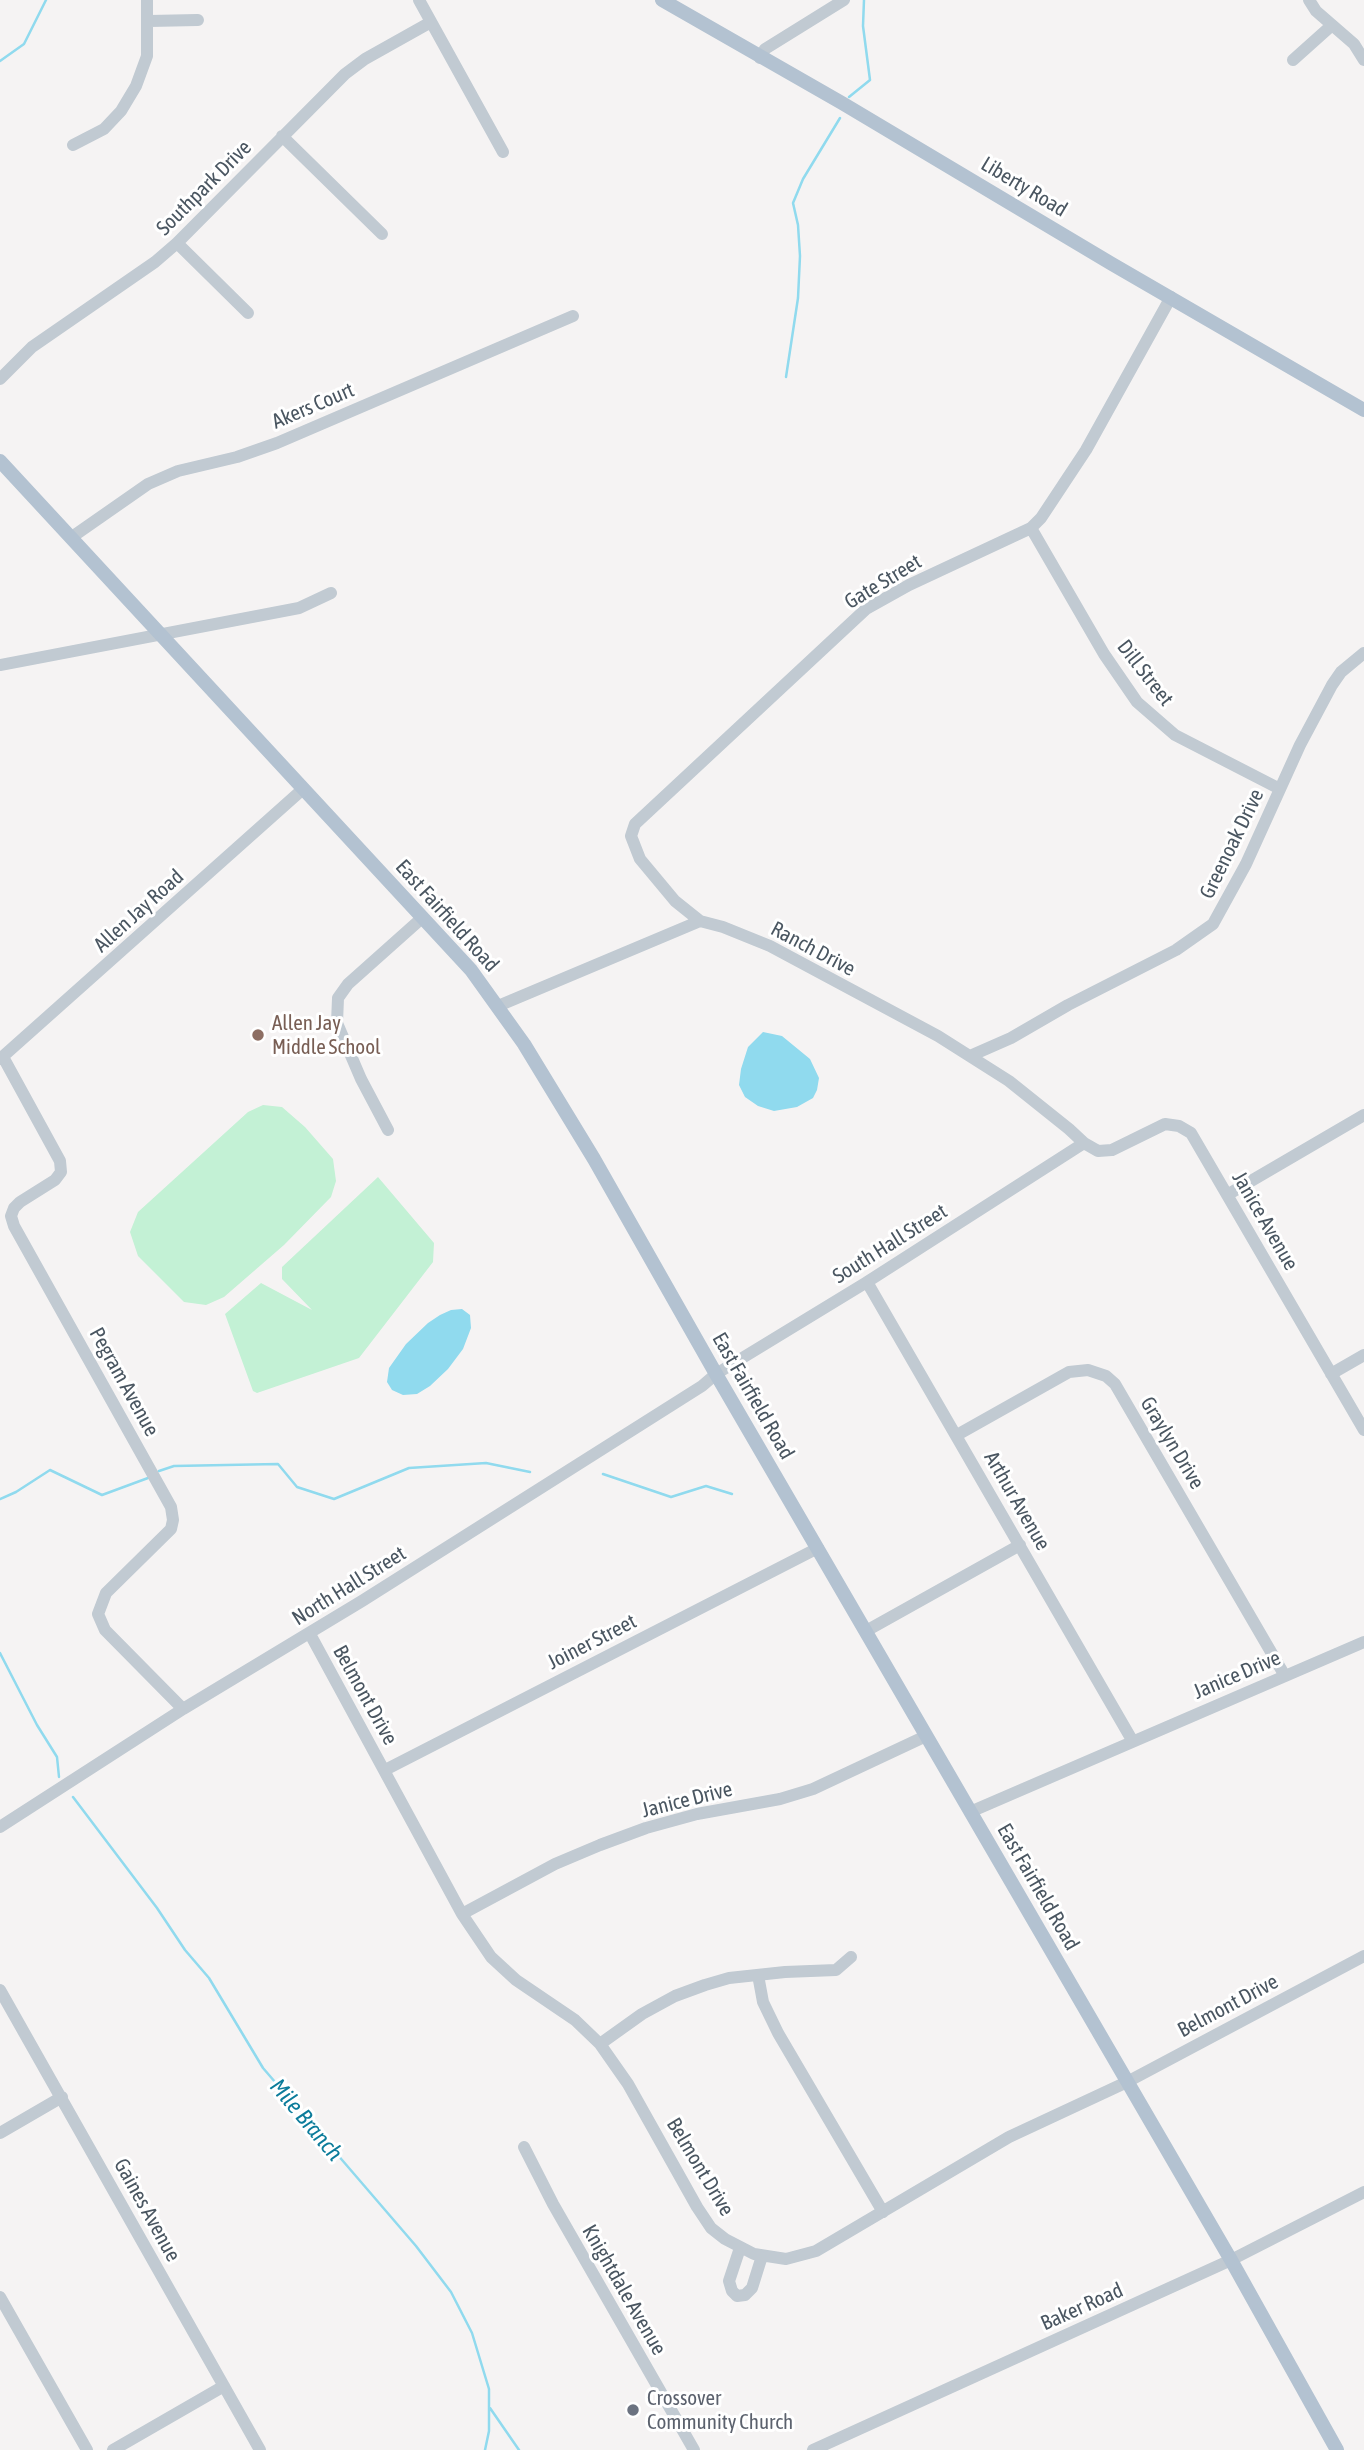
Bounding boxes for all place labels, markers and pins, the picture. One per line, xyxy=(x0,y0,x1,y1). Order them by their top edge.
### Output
place label: Allen Jay Middle School xyxy=(272,1010,381,1060)
marker: Allen Jay Middle School xyxy=(250,1027,266,1043)
place label: Crossover Community Church xyxy=(647,2385,793,2435)
marker: Crossover Community Church xyxy=(625,2402,641,2418)

